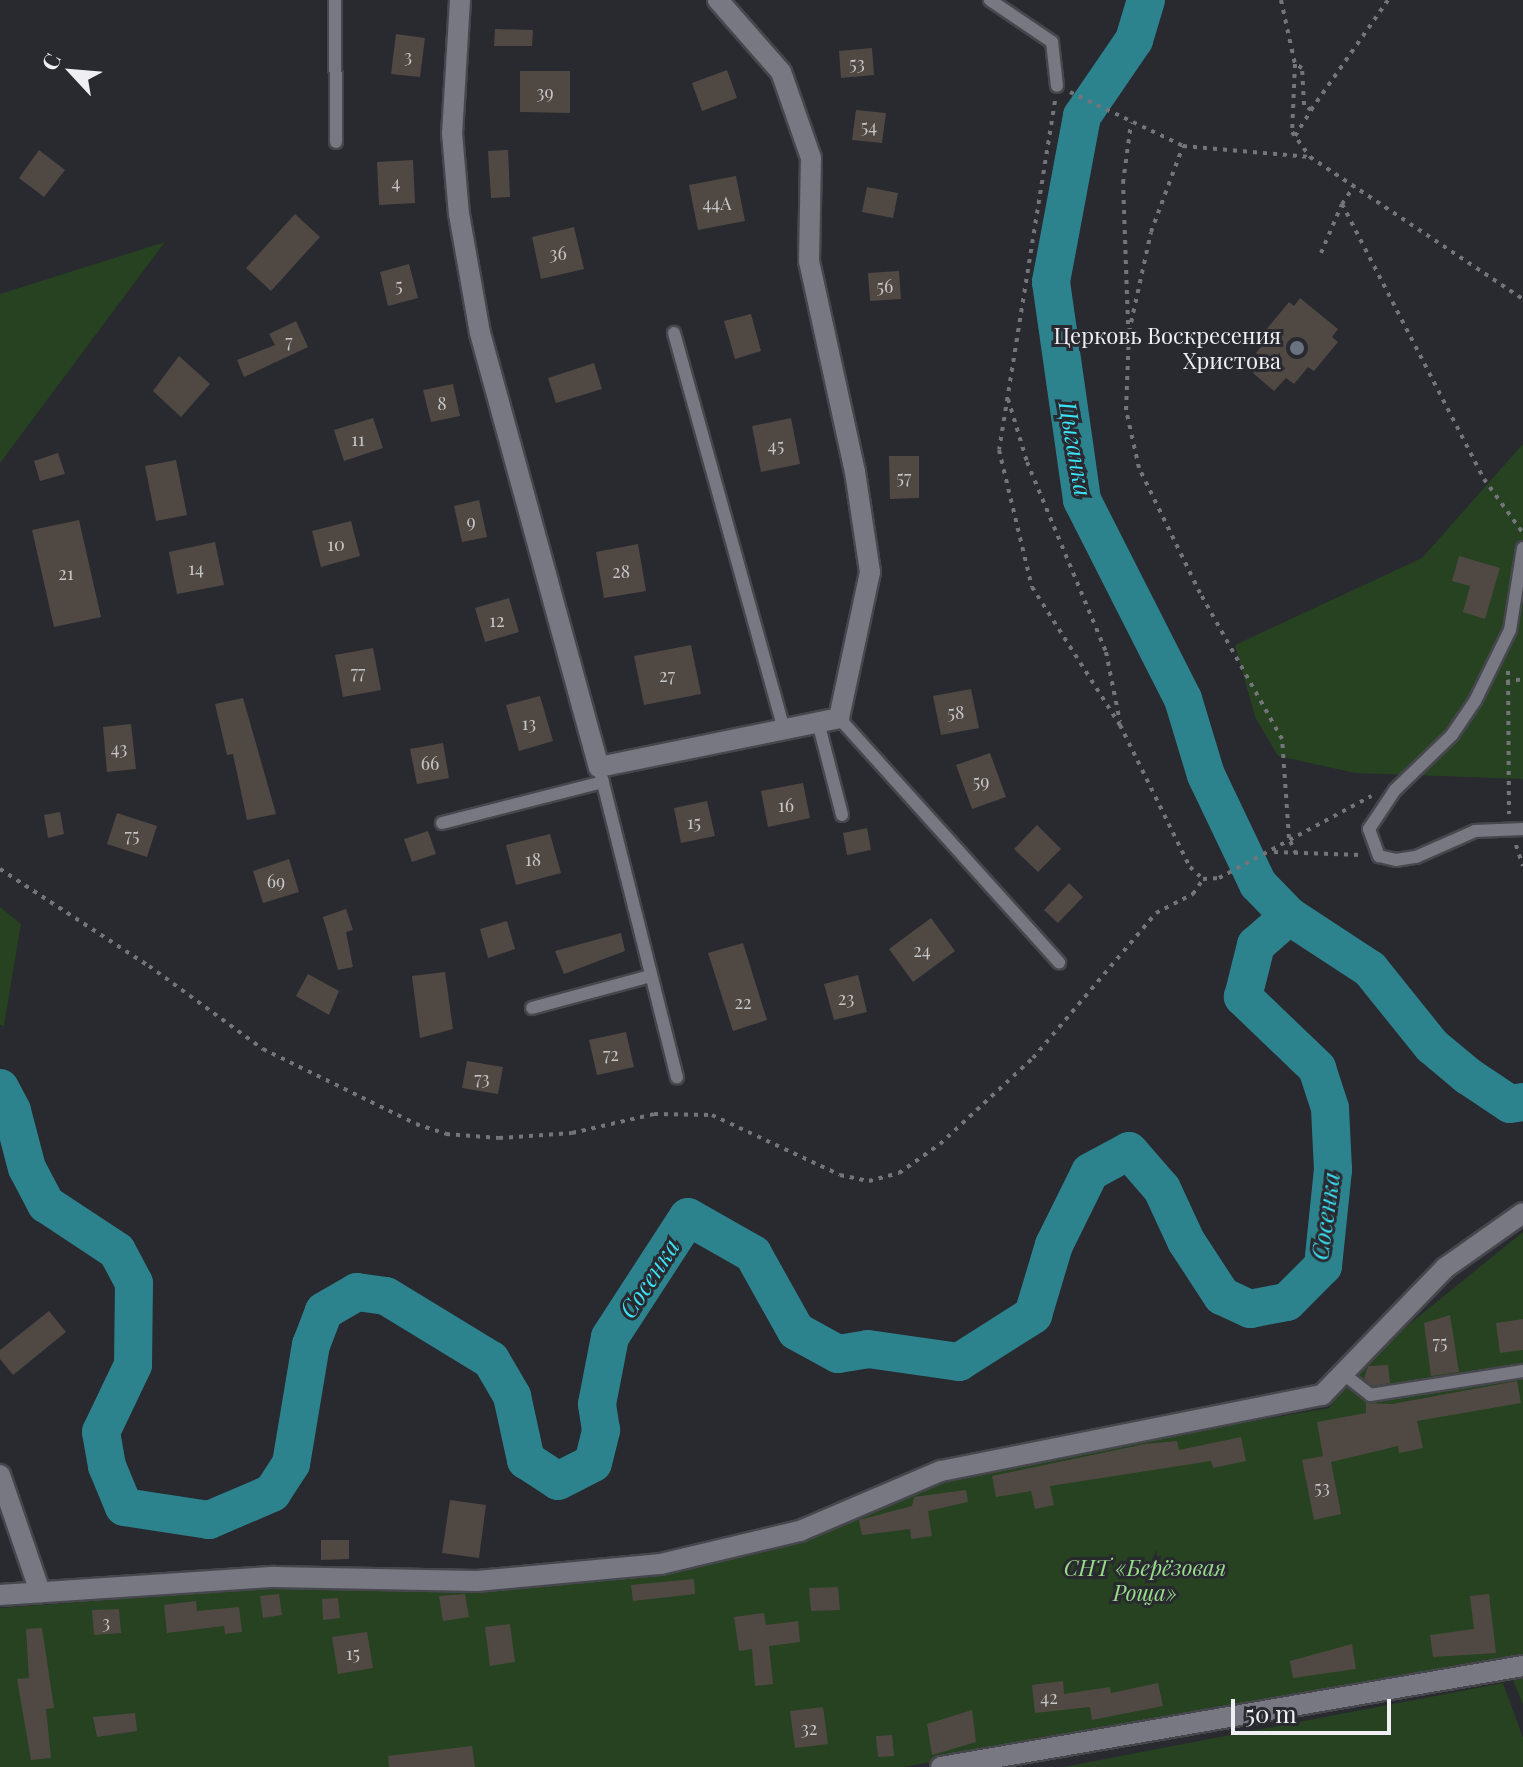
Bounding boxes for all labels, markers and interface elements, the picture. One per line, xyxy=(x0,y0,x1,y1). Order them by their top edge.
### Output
north arrow xyxy=(32,32,112,112)
house number: 3 xyxy=(404,45,412,67)
text: С xyxy=(34,48,67,75)
house number: 53 xyxy=(849,52,865,74)
house number: 39 xyxy=(536,81,554,103)
house number: 54 xyxy=(861,115,877,137)
house number: 4 xyxy=(392,171,400,193)
house number: 44А xyxy=(702,192,732,214)
house number: 36 xyxy=(549,242,567,264)
house number: 5 xyxy=(395,274,403,296)
house number: 56 xyxy=(877,275,893,297)
place label: Церковь Воскресения Христова xyxy=(1054,322,1281,374)
house number: 7 xyxy=(285,330,293,352)
marker: Церковь Воскресения Христова xyxy=(1288,339,1306,357)
house number: 8 xyxy=(437,392,447,414)
water label: Цыганка xyxy=(1053,399,1099,499)
house number: 11 xyxy=(351,428,365,450)
house number: 45 xyxy=(768,434,784,456)
house number: 57 xyxy=(897,466,911,488)
house number: 9 xyxy=(466,510,476,532)
house number: 10 xyxy=(327,533,345,555)
house number: 14 xyxy=(188,557,204,579)
house number: 28 xyxy=(612,560,630,582)
house number: 21 xyxy=(58,562,74,584)
house number: 12 xyxy=(489,609,505,631)
house number: 77 xyxy=(351,661,365,683)
house number: 27 xyxy=(659,664,675,686)
house number: 58 xyxy=(948,701,964,723)
house number: 13 xyxy=(522,712,536,734)
house number: 43 xyxy=(111,737,127,759)
house number: 66 xyxy=(421,752,439,774)
house number: 59 xyxy=(973,770,989,792)
house number: 16 xyxy=(778,794,794,816)
house number: 15 xyxy=(687,811,701,833)
house number: 75 xyxy=(125,824,139,846)
house number: 18 xyxy=(525,848,541,870)
house number: 69 xyxy=(267,870,285,892)
house number: 24 xyxy=(913,939,931,961)
house number: 23 xyxy=(838,987,854,1009)
house number: 22 xyxy=(734,991,752,1013)
house number: 72 xyxy=(603,1043,619,1065)
house number: 73 xyxy=(474,1067,490,1089)
water label: Сосенка xyxy=(1305,1170,1345,1262)
water label: Сосенка xyxy=(613,1233,685,1323)
house number: 75 xyxy=(1433,1331,1447,1353)
house number: 53 xyxy=(1314,1476,1330,1498)
park label: СНТ «Берёзовая Роща» xyxy=(1064,1554,1226,1606)
house number: 3 xyxy=(102,1611,110,1633)
house number: 15 xyxy=(346,1642,360,1664)
scale bar xyxy=(1235,1683,1395,1733)
house number: 42 xyxy=(1040,1686,1058,1708)
text: 50 m xyxy=(1245,1697,1297,1729)
house number: 32 xyxy=(801,1717,817,1739)

